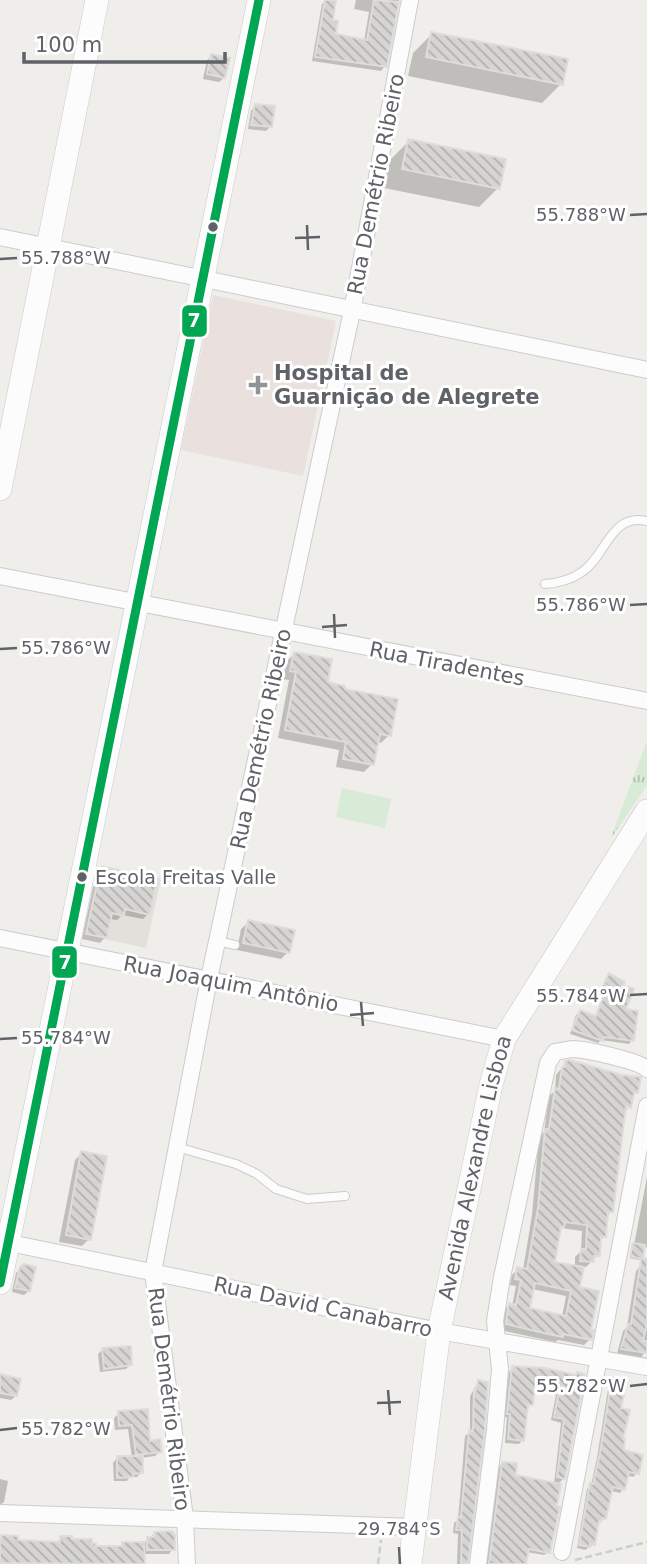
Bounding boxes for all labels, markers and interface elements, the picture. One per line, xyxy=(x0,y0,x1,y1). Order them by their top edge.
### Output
scale bar xyxy=(24,21,226,65)
text: 100 m xyxy=(35,33,102,57)
street label: Rua Demétrio Ribeiro xyxy=(343,71,409,297)
text: 55.788°W xyxy=(536,204,626,225)
unlabelled marker xyxy=(206,220,220,234)
text: 55.788°W xyxy=(21,247,111,268)
line badge: 7 xyxy=(181,304,208,338)
text: 7 xyxy=(187,309,201,331)
place label: Hospital de Guarnição de Alegrete xyxy=(274,361,539,409)
marker: Hospital de Guarnição de Alegrete xyxy=(248,375,268,395)
text: 55.786°W xyxy=(536,594,626,615)
street label: Rua Demétrio Ribeiro xyxy=(226,627,296,851)
text: 55.786°W xyxy=(21,637,111,658)
street label: Rua Tiradentes xyxy=(367,637,527,691)
place label: Escola Freitas Valle xyxy=(95,866,276,888)
marker: Escola Freitas Valle xyxy=(75,870,89,884)
line badge: 7 xyxy=(51,945,78,979)
text: 7 xyxy=(58,951,72,973)
street label: Rua Joaquim Antônio xyxy=(121,951,341,1017)
text: 55.784°W xyxy=(536,985,626,1006)
text: 55.784°W xyxy=(21,1027,111,1048)
street label: Avenida Alexandre Lisboa xyxy=(434,1033,516,1302)
street label: Rua David Canabarro xyxy=(211,1272,435,1342)
street label: Rua Demétrio Ribeiro xyxy=(143,1286,195,1512)
text: 55.782°W xyxy=(536,1375,626,1396)
text: 55.782°W xyxy=(21,1418,111,1439)
text: 29.784°S xyxy=(357,1518,441,1539)

